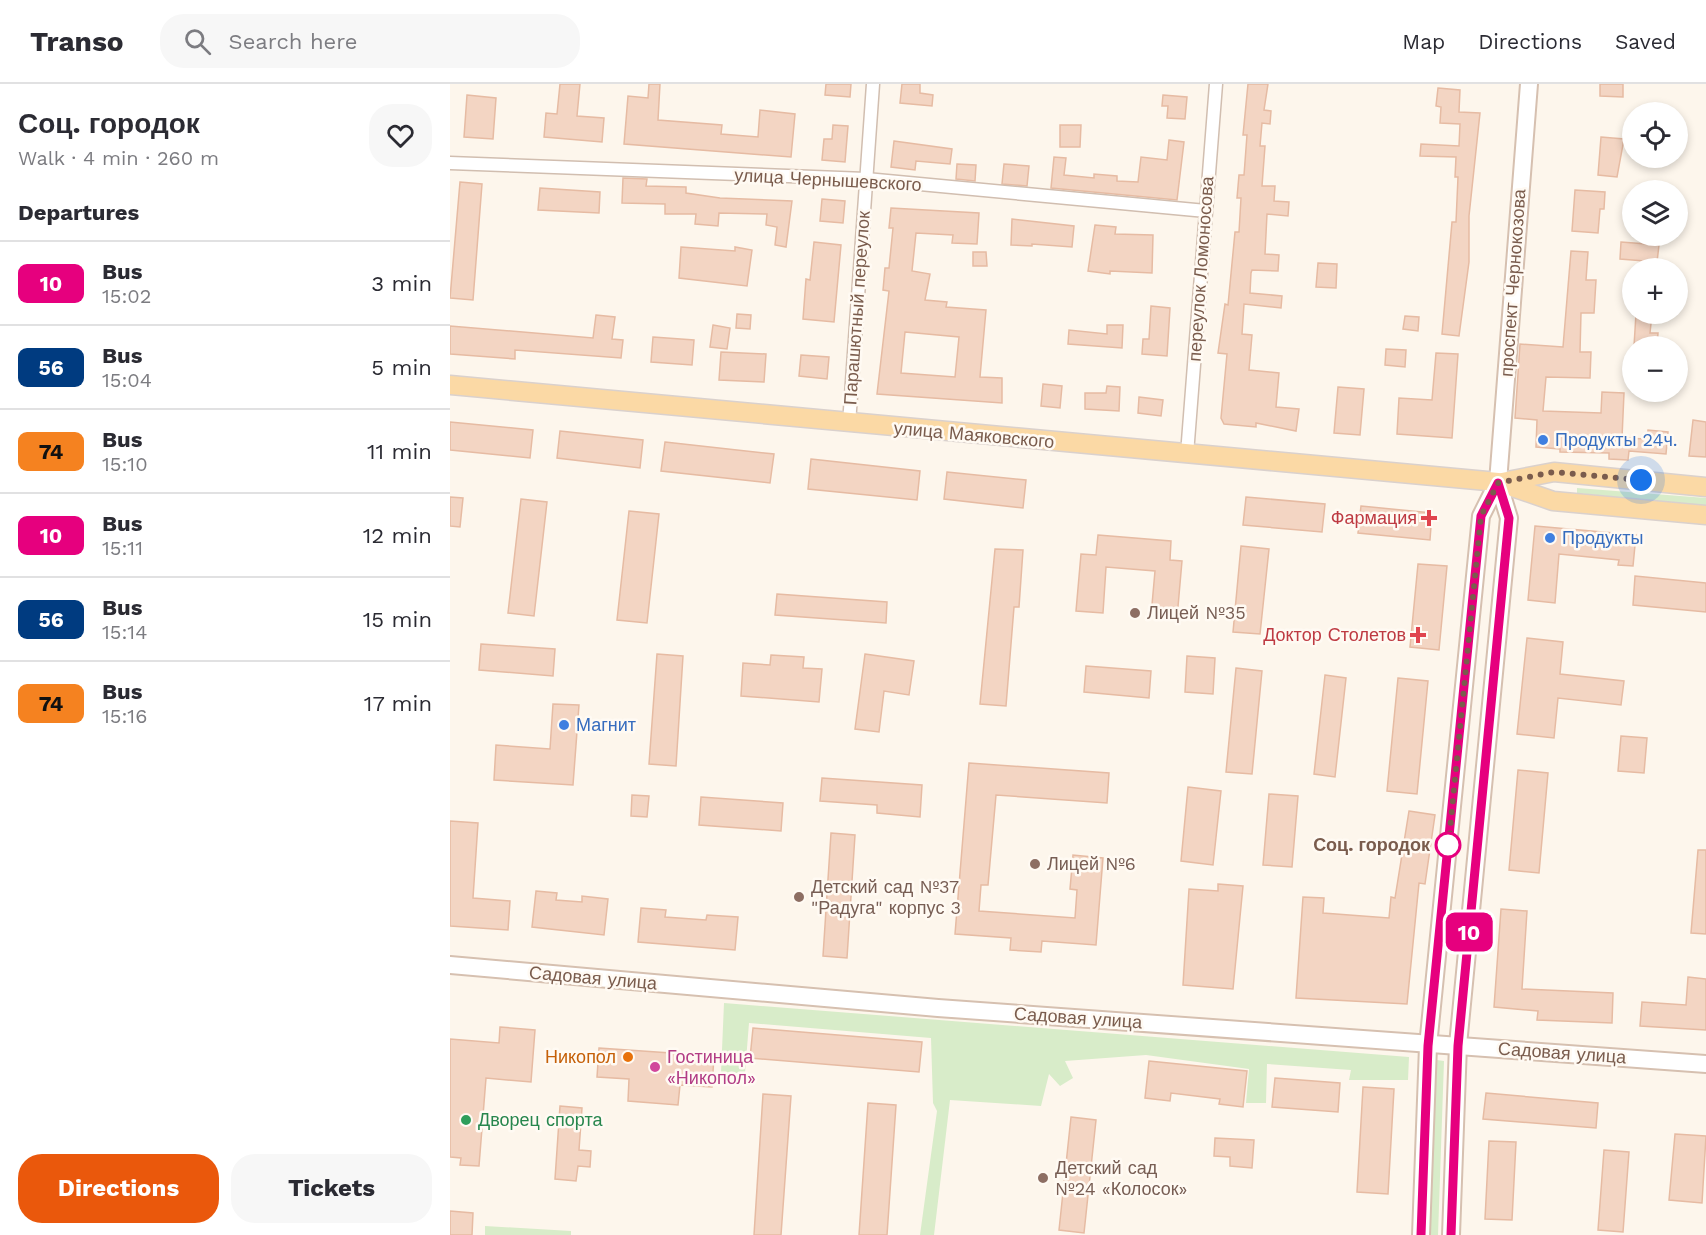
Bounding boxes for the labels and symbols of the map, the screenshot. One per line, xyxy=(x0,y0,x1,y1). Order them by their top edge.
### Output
street label: улица Чернышевского xyxy=(734,164,922,195)
street label: переулок Ломоносова xyxy=(1184,175,1218,362)
street label: проспект Чернокозова xyxy=(1495,187,1530,378)
street label: Парашютный переулок xyxy=(839,210,874,406)
street label: улица Маяковского xyxy=(893,417,1055,452)
place label: Продукты 24ч. xyxy=(1555,429,1678,450)
marker: Продукты 24ч. xyxy=(1536,433,1550,447)
your location xyxy=(1626,465,1656,495)
place label: Фармация xyxy=(1331,507,1417,528)
marker: Фармация xyxy=(1422,511,1436,525)
place label: Продукты xyxy=(1562,527,1643,548)
marker: Продукты xyxy=(1543,531,1557,545)
place label: Лицей №35 xyxy=(1147,602,1246,623)
marker: Лицей №35 xyxy=(1128,606,1142,620)
place label: Доктор Столетов xyxy=(1263,624,1406,645)
marker: Доктор Столетов xyxy=(1411,628,1425,642)
place label: Магнит xyxy=(576,714,636,735)
marker: Магнит xyxy=(557,718,571,732)
marker: Соц. городок xyxy=(1435,832,1461,858)
place label: Соц. городок xyxy=(1313,834,1431,855)
place label: Лицей №6 xyxy=(1047,853,1136,874)
marker: Лицей №6 xyxy=(1028,857,1042,871)
place label: Детский сад №37 "Радуга" корпус 3 xyxy=(811,876,961,918)
marker: Детский сад №37 "Радуга" корпус 3 xyxy=(792,890,806,904)
line badge: 10 xyxy=(1442,912,1496,952)
street label: Садовая улица xyxy=(528,961,659,994)
street label: Садовая улица xyxy=(1013,1003,1144,1033)
street label: Садовая улица xyxy=(1497,1038,1628,1068)
place label: Никопол xyxy=(545,1046,616,1067)
place label: Гостиница «Никопол» xyxy=(667,1046,756,1088)
marker: Никопол xyxy=(621,1050,635,1064)
marker: Гостиница «Никопол» xyxy=(648,1060,662,1074)
place label: Дворец спорта xyxy=(478,1109,603,1130)
marker: Дворец спорта xyxy=(459,1113,473,1127)
place label: Детский сад №24 «Колосок» xyxy=(1055,1157,1187,1199)
marker: Детский сад №24 «Колосок» xyxy=(1036,1171,1050,1185)

